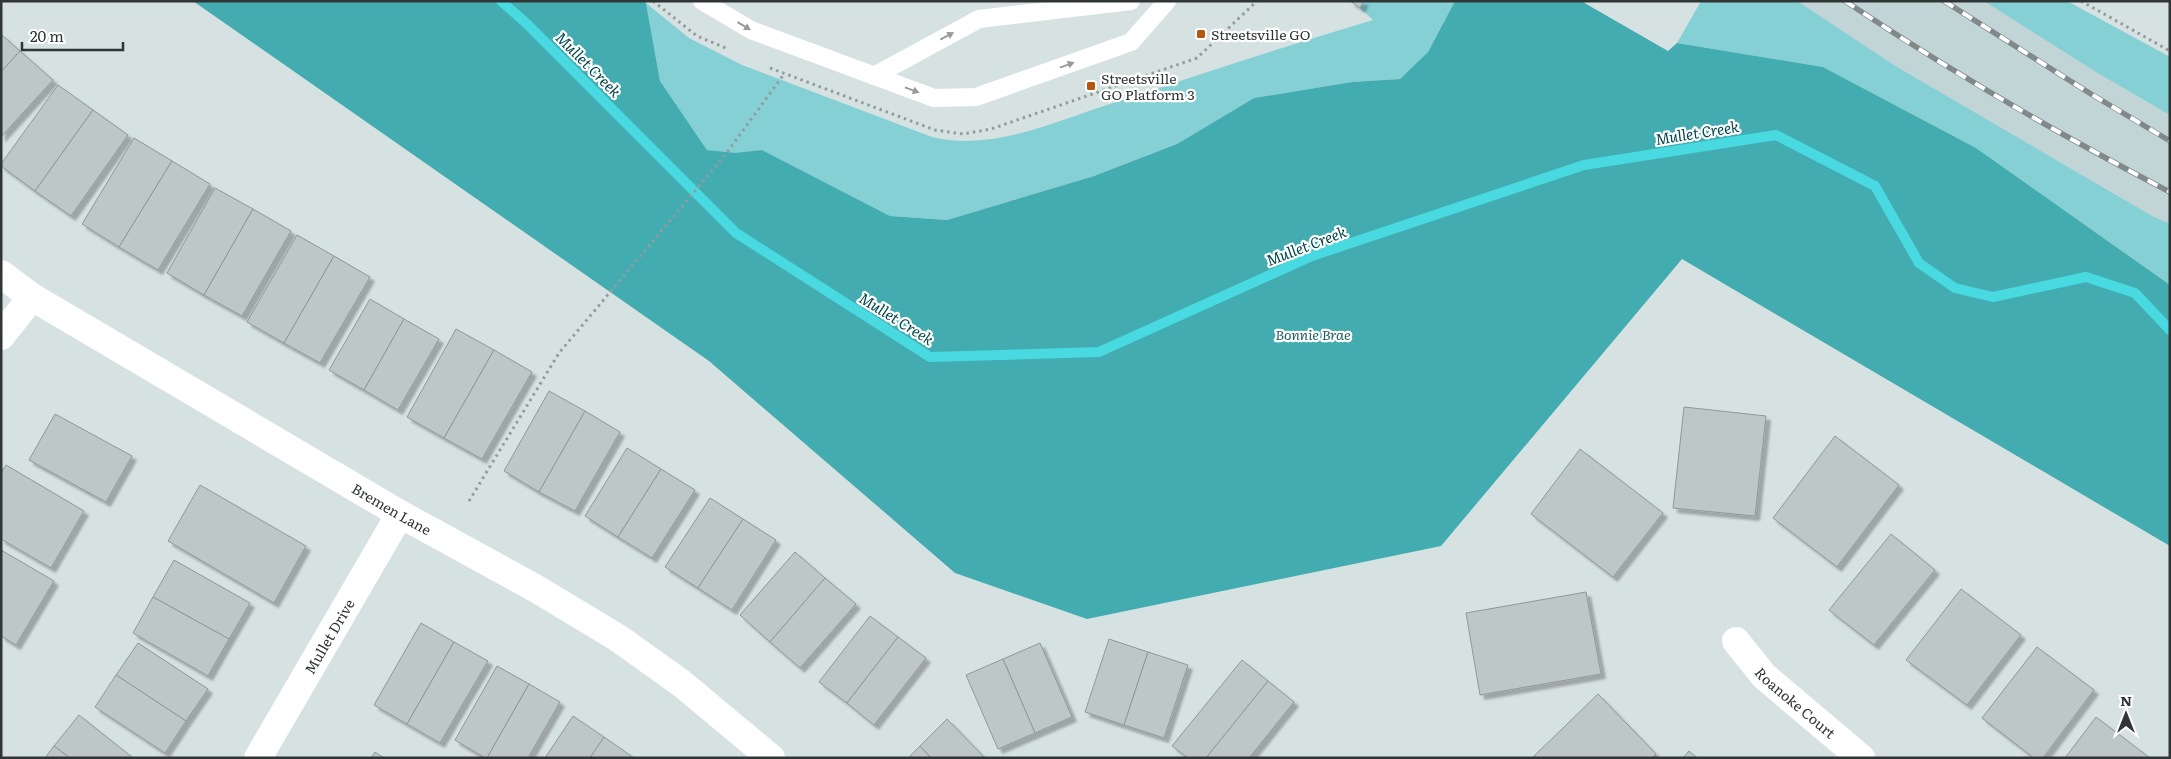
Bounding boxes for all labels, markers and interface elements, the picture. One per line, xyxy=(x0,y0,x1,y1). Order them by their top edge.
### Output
scale bar xyxy=(22,20,124,52)
one-way arrow xyxy=(737,22,750,31)
text: 20 m xyxy=(30,24,64,47)
place label: Streetsville GO xyxy=(1211,24,1310,44)
water label: Mullet Creek xyxy=(551,26,627,102)
marker: Streetsville GO xyxy=(1195,28,1207,40)
one-way arrow xyxy=(940,32,955,40)
one-way arrow xyxy=(1060,60,1075,68)
place label: Streetsville GO Platform 3 xyxy=(1101,68,1195,104)
marker: Streetsville GO Platform 3 xyxy=(1085,80,1097,92)
one-way arrow xyxy=(904,87,919,94)
water label: Mullet Creek xyxy=(1654,114,1741,150)
water label: Mullet Creek xyxy=(1263,219,1350,271)
water label: Mullet Creek xyxy=(855,286,939,350)
park label: Bonnie Brae xyxy=(1275,324,1351,344)
street label: Bremen Lane xyxy=(348,478,435,539)
street label: Mullet Drive xyxy=(299,595,359,677)
street label: Roanoke Court xyxy=(1751,663,1840,743)
north arrow xyxy=(2101,689,2151,739)
text: N xyxy=(2120,690,2132,710)

